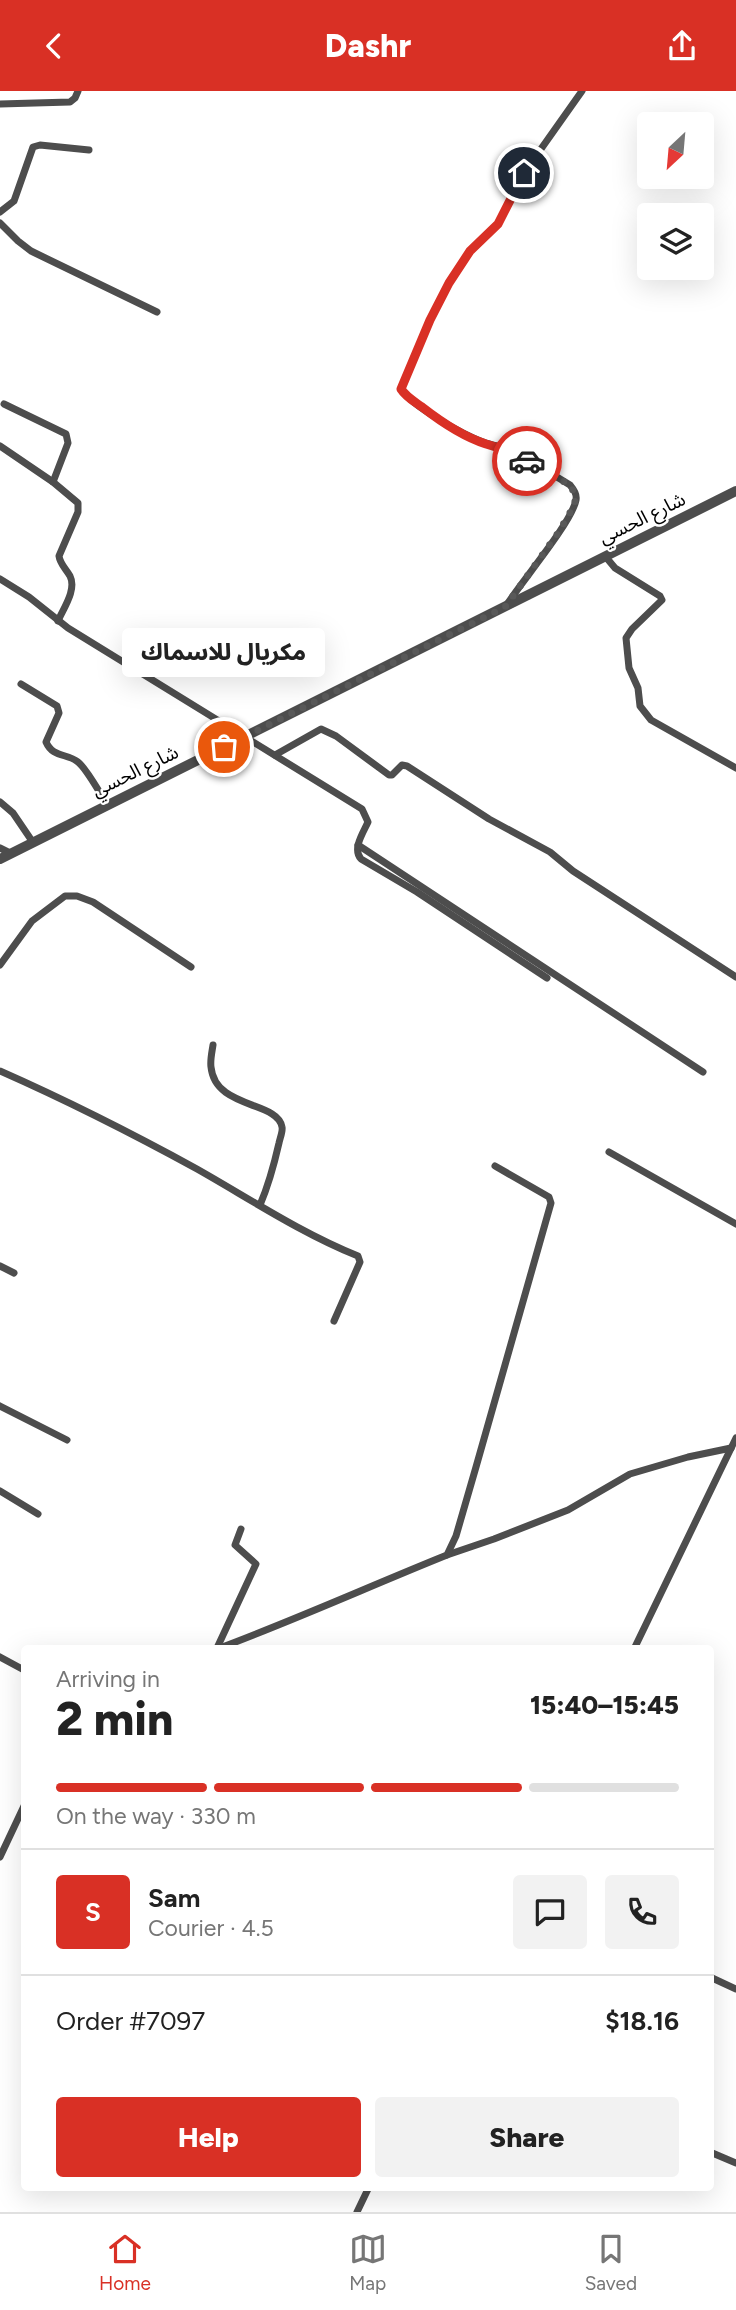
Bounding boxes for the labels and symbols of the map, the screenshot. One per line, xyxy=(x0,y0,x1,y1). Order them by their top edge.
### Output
north arrow xyxy=(637,112,714,189)
pin xyxy=(494,143,554,203)
courier xyxy=(492,426,562,496)
street label: شارع الحسي xyxy=(595,487,691,552)
callout: مكريال للاسماك xyxy=(122,628,326,677)
pin xyxy=(194,717,254,777)
street label: شارع الحسي xyxy=(88,740,184,805)

